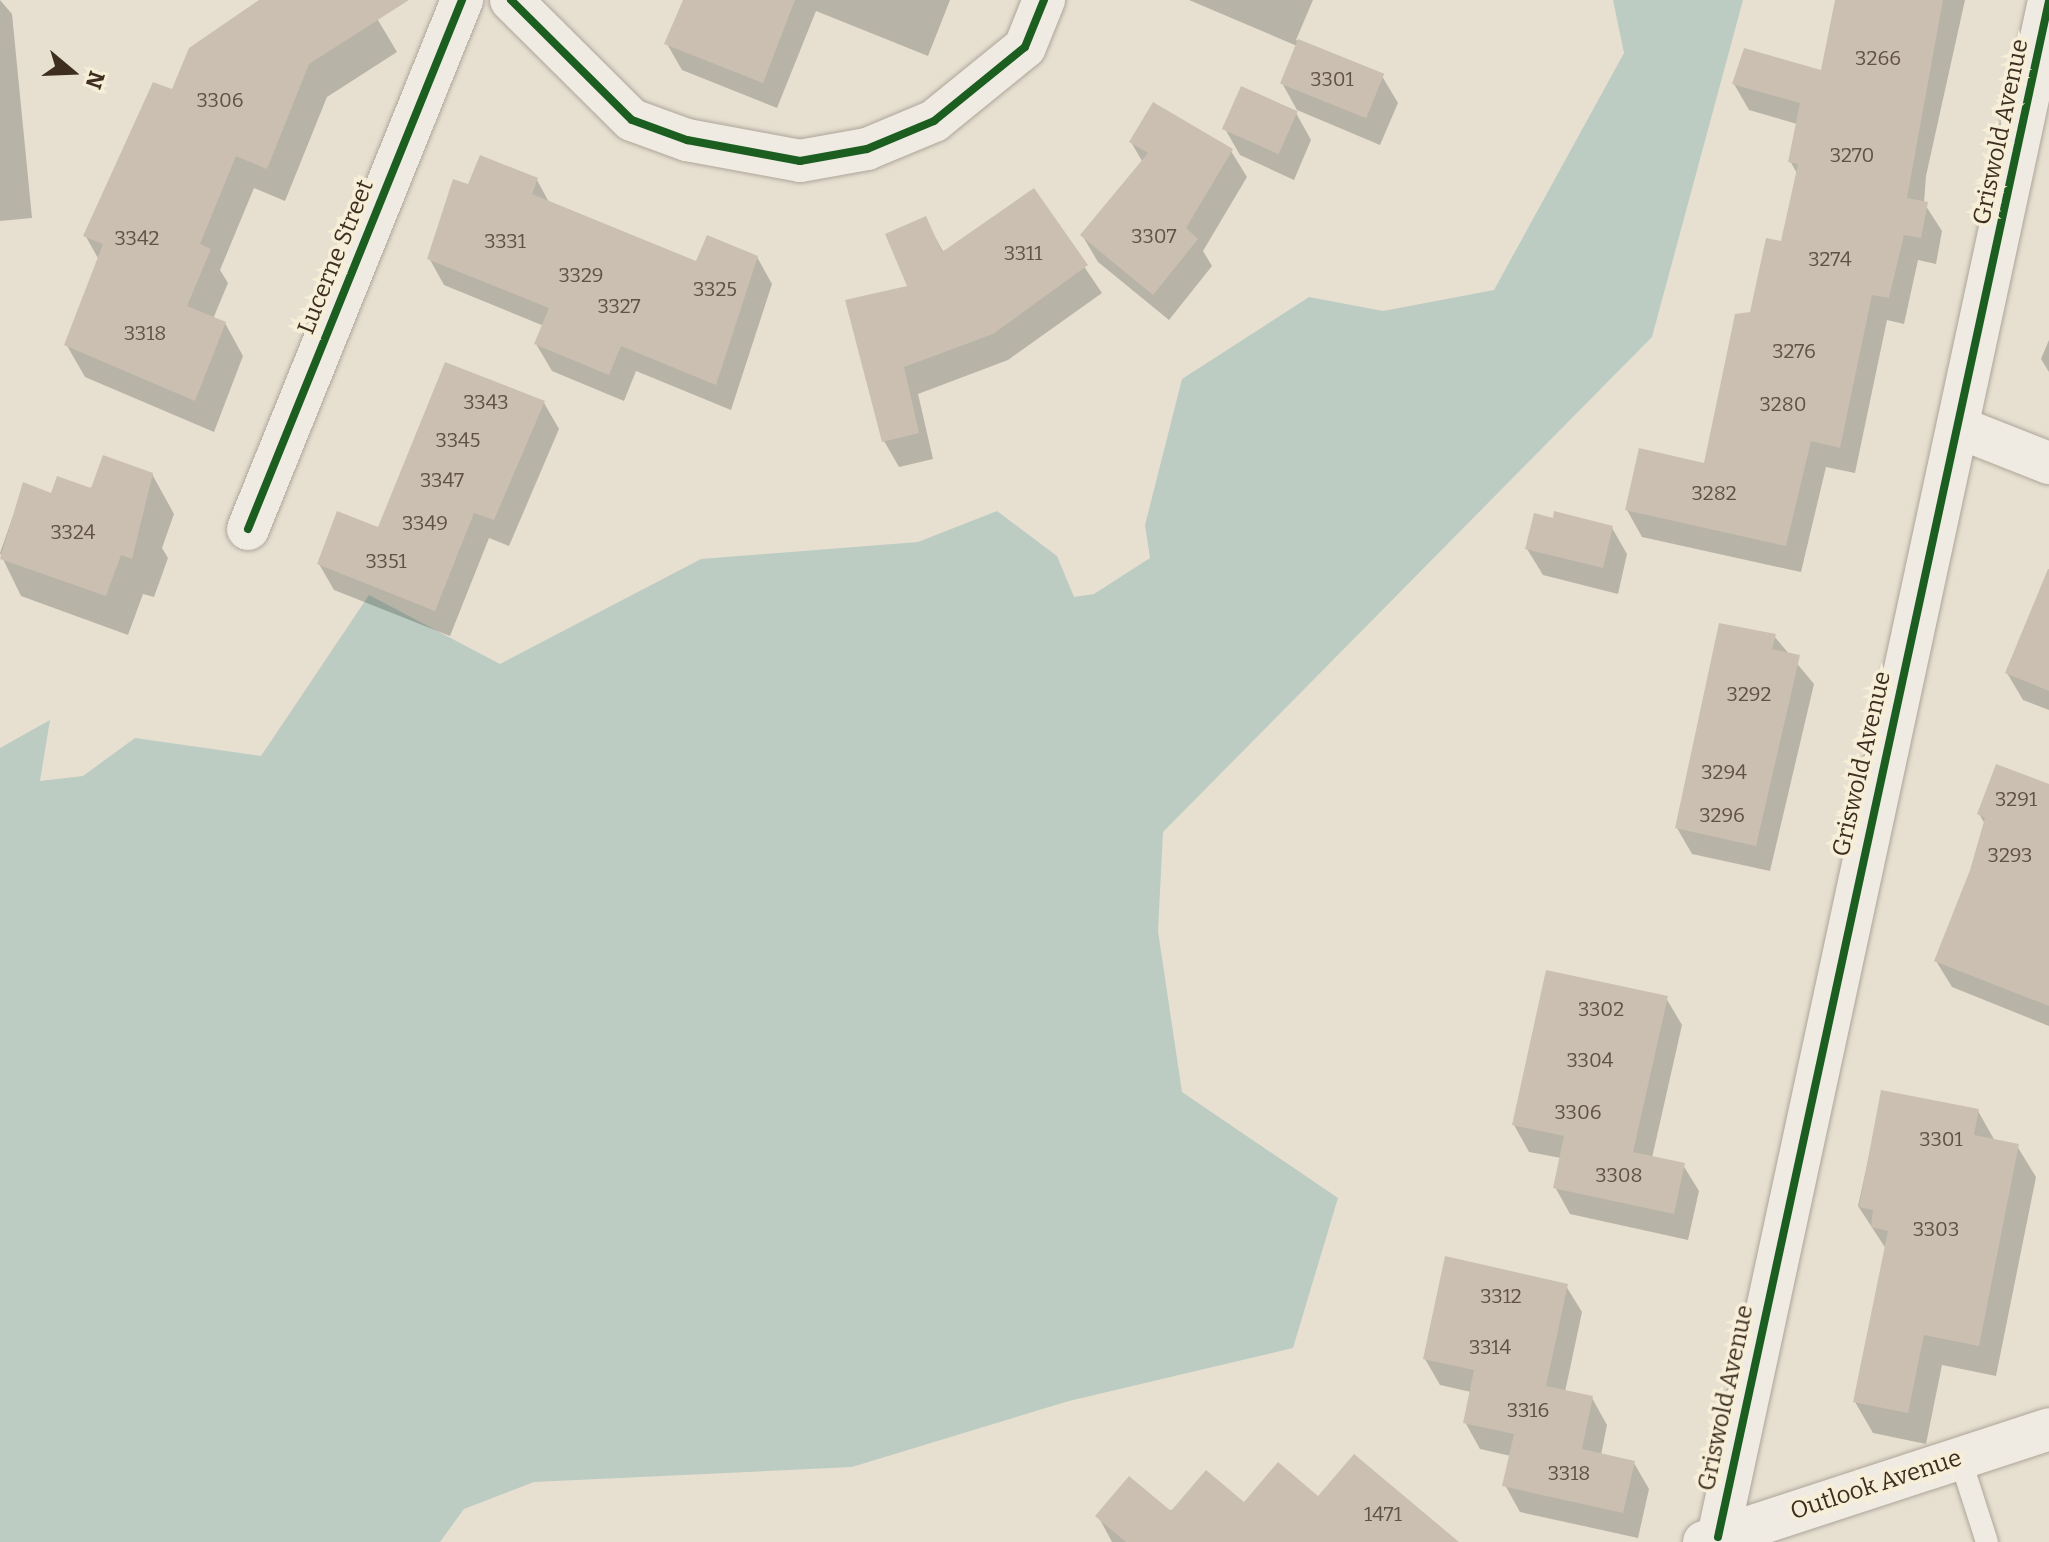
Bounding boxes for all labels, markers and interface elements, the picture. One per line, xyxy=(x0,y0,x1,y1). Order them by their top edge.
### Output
north arrow xyxy=(32,32,112,112)
street label: Griswold Avenue xyxy=(1967,37,2035,227)
house number: 3266 xyxy=(1855,46,1901,70)
house number: 3301 xyxy=(1310,67,1354,91)
text: N xyxy=(80,68,111,92)
house number: 3306 xyxy=(197,88,243,112)
house number: 3270 xyxy=(1830,143,1874,167)
street label: Lucerne Street xyxy=(292,176,380,338)
house number: 3307 xyxy=(1131,224,1177,248)
house number: 3342 xyxy=(115,226,159,250)
house number: 3331 xyxy=(484,229,526,253)
house number: 3311 xyxy=(1004,241,1042,265)
house number: 3274 xyxy=(1808,247,1852,271)
house number: 3329 xyxy=(558,263,604,287)
house number: 3325 xyxy=(693,277,737,301)
house number: 3327 xyxy=(597,294,641,318)
house number: 3318 xyxy=(124,321,166,345)
house number: 3276 xyxy=(1772,339,1816,363)
house number: 3343 xyxy=(463,390,509,414)
house number: 3280 xyxy=(1759,392,1807,416)
house number: 3345 xyxy=(436,428,480,452)
house number: 3347 xyxy=(420,468,464,492)
house number: 3282 xyxy=(1691,481,1737,505)
house number: 3349 xyxy=(402,511,448,535)
house number: 3324 xyxy=(51,520,95,544)
house number: 3351 xyxy=(366,549,406,573)
street label: Griswold Avenue xyxy=(1827,669,1897,859)
house number: 3292 xyxy=(1727,682,1771,706)
house number: 3294 xyxy=(1701,760,1747,784)
house number: 3291 xyxy=(1995,787,2037,811)
house number: 3296 xyxy=(1699,803,1745,827)
house number: 3293 xyxy=(1988,843,2032,867)
house number: 3302 xyxy=(1578,997,1624,1021)
house number: 3304 xyxy=(1567,1048,1613,1072)
house number: 3306 xyxy=(1555,1100,1601,1124)
house number: 3301 xyxy=(1919,1127,1963,1151)
house number: 3308 xyxy=(1595,1163,1643,1187)
house number: 3303 xyxy=(1913,1217,1959,1241)
house number: 3312 xyxy=(1480,1284,1522,1308)
street label: Griswold Avenue xyxy=(1692,1303,1760,1493)
house number: 3314 xyxy=(1469,1335,1511,1359)
house number: 3316 xyxy=(1507,1398,1549,1422)
street label: Outlook Avenue xyxy=(1787,1444,1965,1526)
house number: 3318 xyxy=(1548,1461,1590,1485)
house number: 1471 xyxy=(1364,1502,1402,1526)

